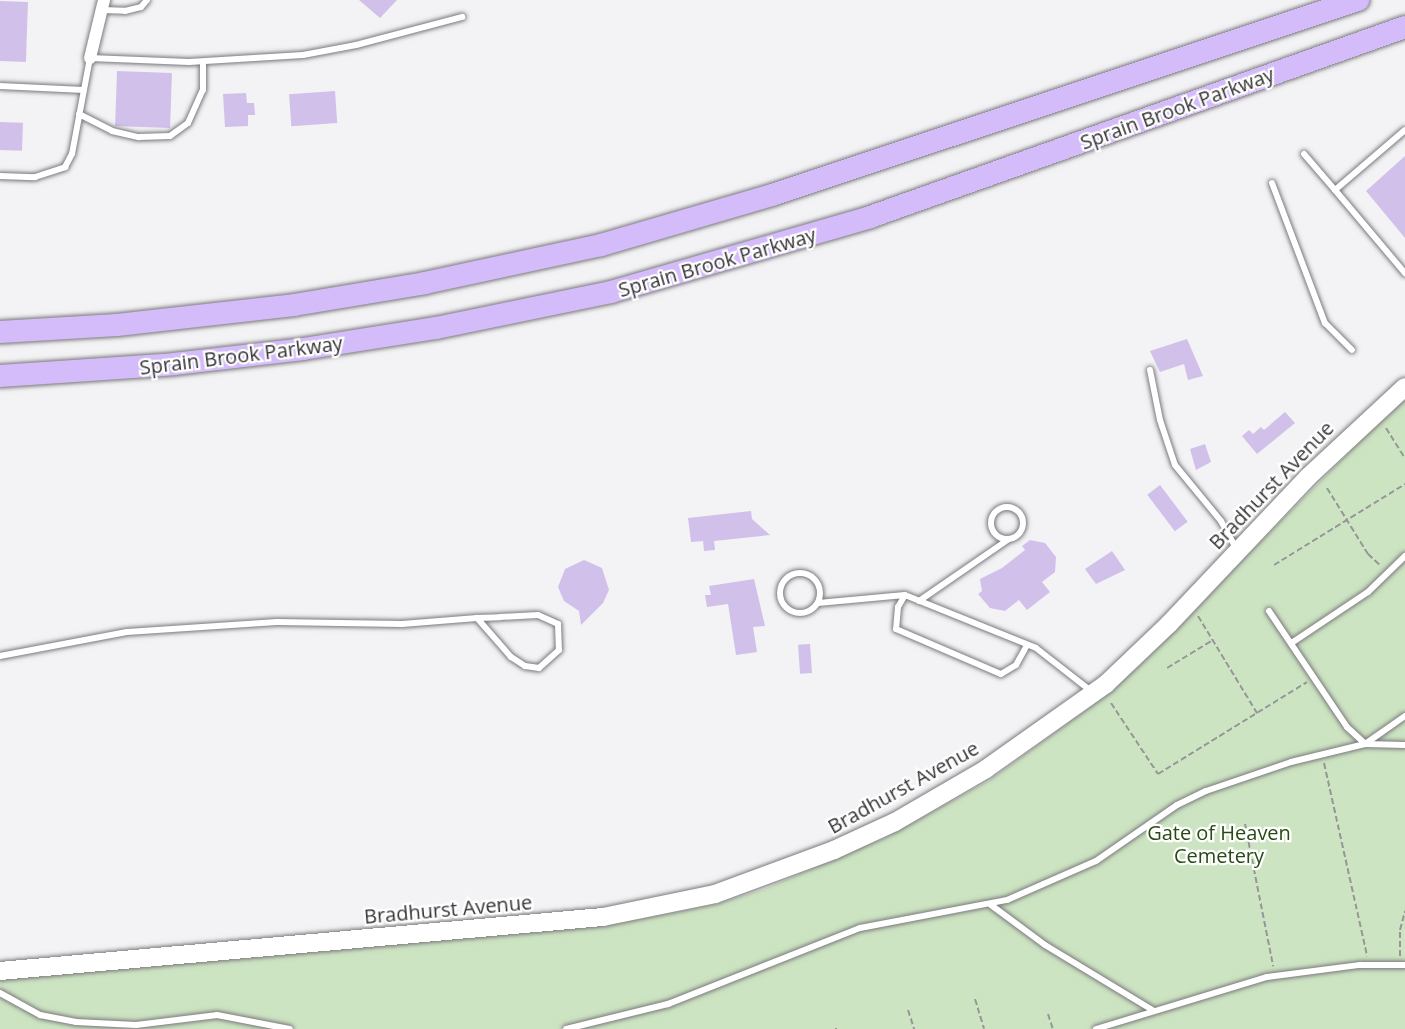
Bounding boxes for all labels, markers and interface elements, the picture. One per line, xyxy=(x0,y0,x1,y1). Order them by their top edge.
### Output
street label: Sprain Brook Parkway xyxy=(1077,62,1277,154)
street label: Sprain Brook Parkway xyxy=(615,222,819,302)
street label: Sprain Brook Parkway xyxy=(138,331,344,379)
street label: Bradhurst Avenue xyxy=(1204,416,1338,554)
street label: Bradhurst Avenue xyxy=(823,736,983,838)
park label: Gate of Heaven Cemetery xyxy=(1147,820,1291,867)
street label: Bradhurst Avenue xyxy=(363,890,533,928)

